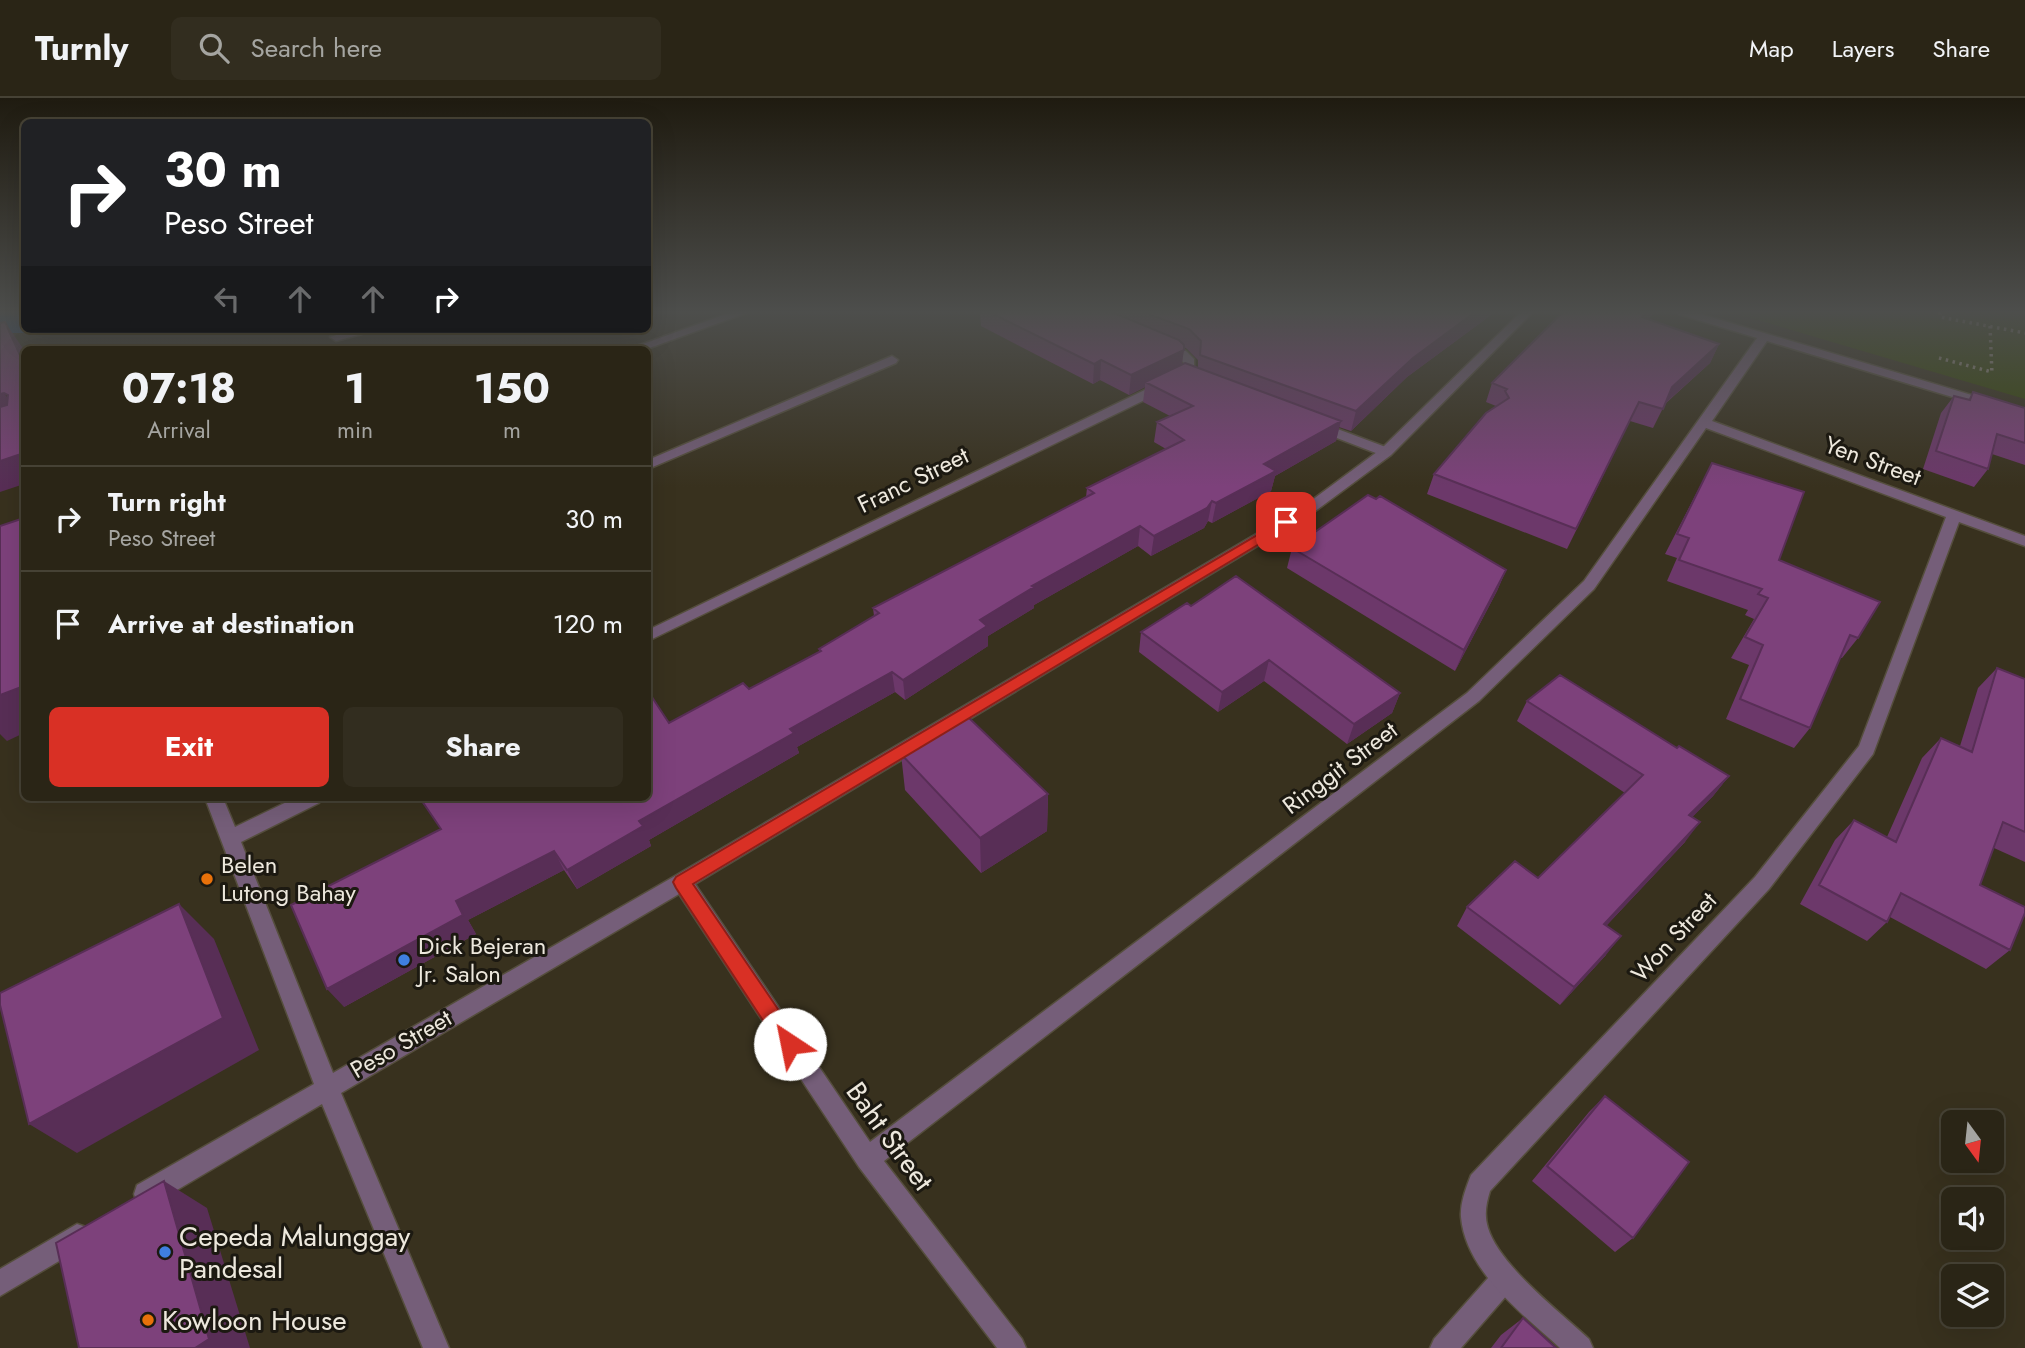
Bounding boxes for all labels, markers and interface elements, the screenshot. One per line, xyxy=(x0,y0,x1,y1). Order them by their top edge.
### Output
search box xyxy=(171,17,661,80)
text: Turnly xyxy=(35,25,129,72)
icon: search xyxy=(195,29,233,67)
text: Search here xyxy=(251,29,382,67)
text: Map xyxy=(1749,31,1794,66)
text: Layers xyxy=(1832,31,1894,66)
text: Share xyxy=(1932,31,1990,66)
text: 30 m xyxy=(164,135,282,205)
icon: right xyxy=(49,147,140,238)
text: Peso Street xyxy=(164,200,313,246)
icon: left xyxy=(208,280,246,318)
icon: ahead xyxy=(281,280,319,318)
icon: ahead xyxy=(354,280,392,318)
icon: right xyxy=(427,280,465,318)
text: 07:18 xyxy=(122,358,236,419)
text: 1 xyxy=(344,358,366,419)
text: 150 xyxy=(474,358,550,419)
text: Arrival xyxy=(147,413,211,447)
text: min xyxy=(337,413,373,447)
text: m xyxy=(503,413,521,447)
street label: Yen Street xyxy=(1820,427,1927,494)
street label: Franc Street xyxy=(851,437,975,522)
text: Turn right xyxy=(108,483,226,521)
pin xyxy=(1256,492,1316,552)
icon: right xyxy=(49,500,87,538)
text: 30 m xyxy=(565,500,623,538)
icon: arrive xyxy=(1267,503,1305,541)
text: Peso Street xyxy=(108,521,215,555)
icon: arrive xyxy=(49,605,87,643)
text: Arrive at destination xyxy=(108,605,355,643)
text: 120 m xyxy=(553,605,623,643)
button: Exit xyxy=(49,707,329,787)
button: Share xyxy=(343,707,623,787)
street label: Ringgit Street xyxy=(1275,713,1405,823)
place label: Belen Lutong Bahay xyxy=(221,847,356,910)
marker: Belen Lutong Bahay xyxy=(199,871,215,887)
street label: Won Street xyxy=(1623,884,1725,990)
place label: Dick Bejeran Jr. Salon xyxy=(415,928,546,991)
marker: Dick Bejeran Jr. Salon xyxy=(396,952,412,968)
street label: Peso Street xyxy=(343,1000,458,1087)
position arrow xyxy=(753,1007,827,1081)
street label: Baht Street xyxy=(836,1073,943,1199)
north arrow xyxy=(1941,1110,2004,1172)
map controls xyxy=(1941,1110,2004,1327)
button: sound xyxy=(1941,1187,2004,1250)
place label: Cepeda Malunggay Pandesal xyxy=(179,1216,411,1289)
marker: Cepeda Malunggay Pandesal xyxy=(157,1244,173,1260)
button: layers xyxy=(1941,1264,2004,1327)
place label: Kowloon House xyxy=(162,1300,347,1341)
marker: Kowloon House xyxy=(140,1312,156,1328)

